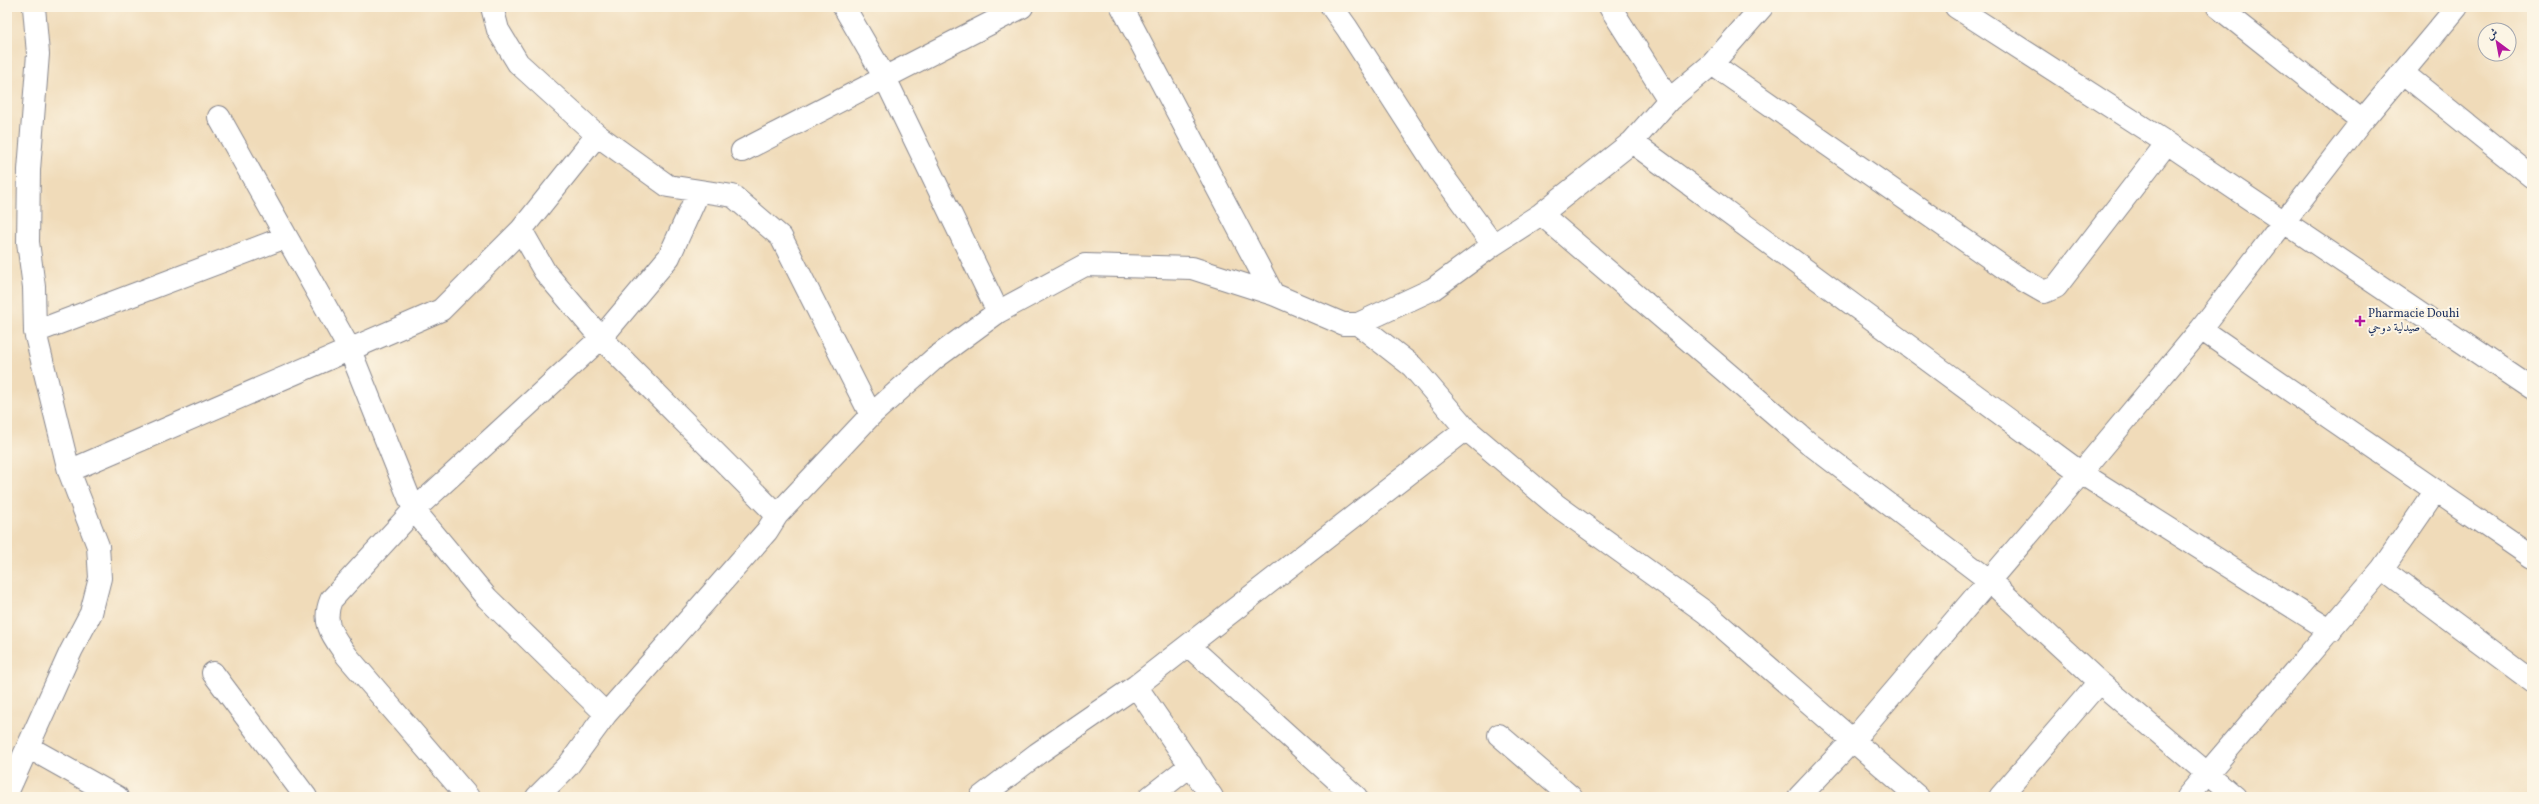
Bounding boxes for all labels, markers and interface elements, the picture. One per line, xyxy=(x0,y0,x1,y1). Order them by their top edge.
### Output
north arrow xyxy=(2477,22,2517,62)
text: ش xyxy=(2484,25,2501,44)
place label: Pharmacie Douhi صيدلية دوحي xyxy=(2368,306,2460,337)
marker: Pharmacie Douhi صيدلية دوحي xyxy=(2355,316,2365,326)

